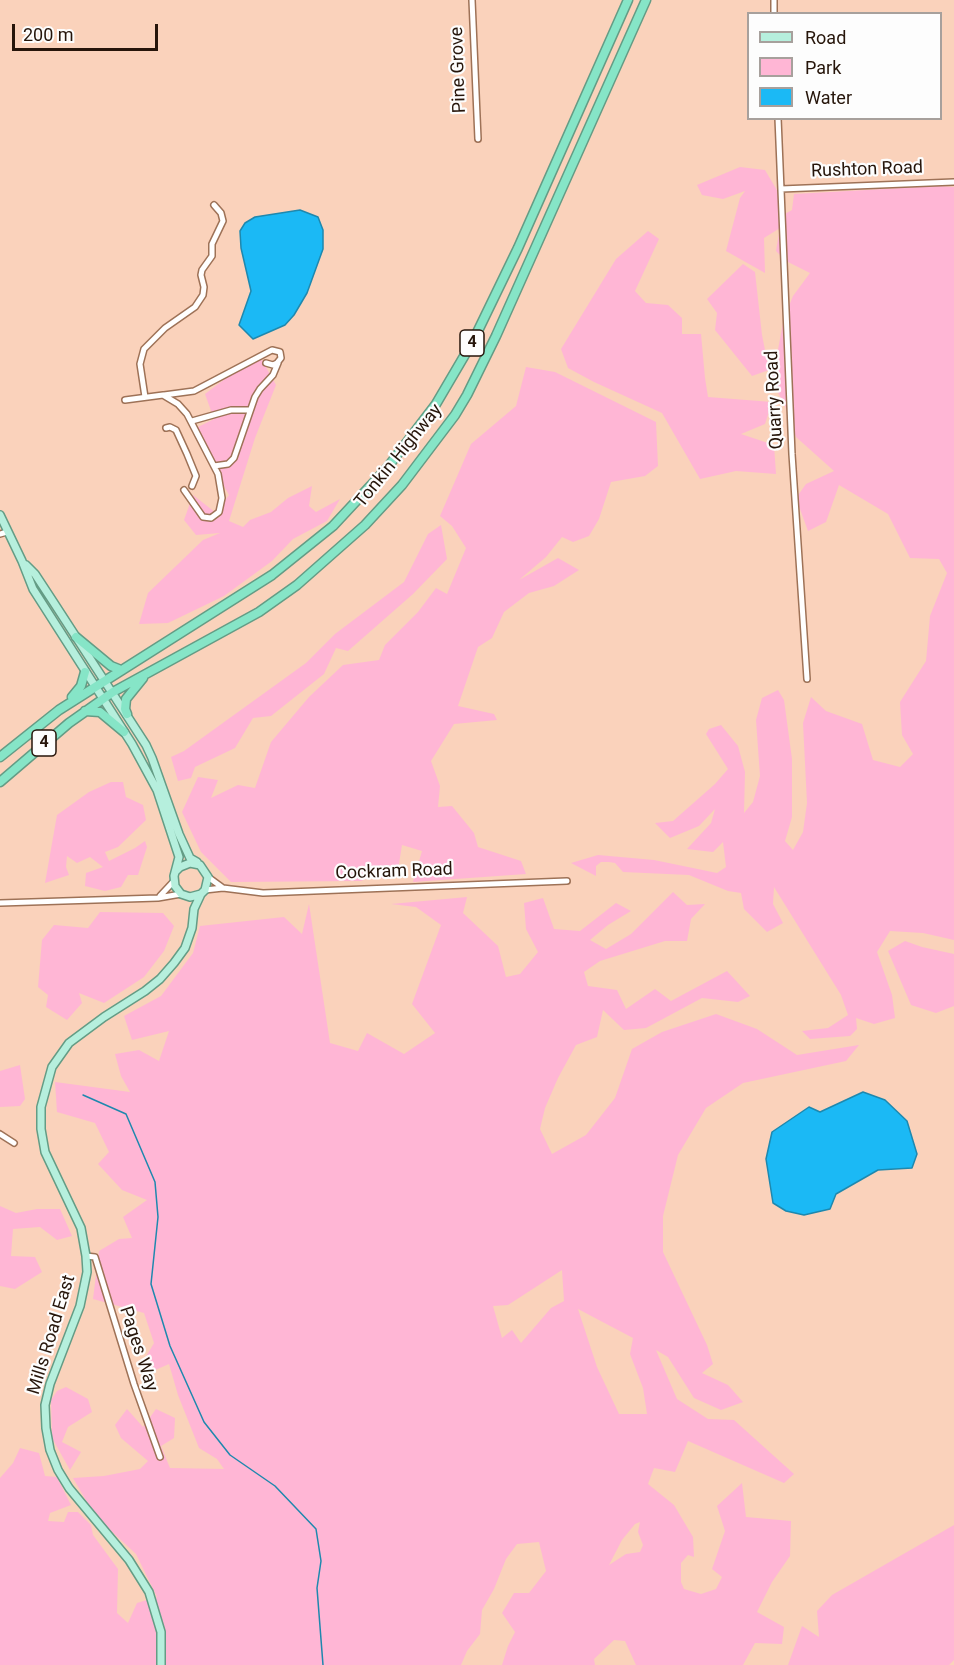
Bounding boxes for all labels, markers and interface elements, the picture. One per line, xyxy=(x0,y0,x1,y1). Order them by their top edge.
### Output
scale bar xyxy=(15,12,160,50)
legend xyxy=(747,12,942,120)
text: 200 m xyxy=(23,24,74,45)
street label: Pine Grove xyxy=(447,27,471,113)
text: Road xyxy=(805,27,846,48)
text: Park xyxy=(805,57,841,78)
text: Water xyxy=(805,87,852,108)
street label: Rushton Road xyxy=(811,157,923,183)
road number: 4 xyxy=(460,330,484,356)
street label: Quarry Road xyxy=(762,350,788,450)
street label: Tonkin Highway xyxy=(351,400,447,512)
road number: 4 xyxy=(32,730,56,756)
street label: Cockram Road xyxy=(335,859,453,885)
street label: Mills Road East xyxy=(24,1273,80,1397)
street label: Pages Way xyxy=(114,1304,162,1394)

